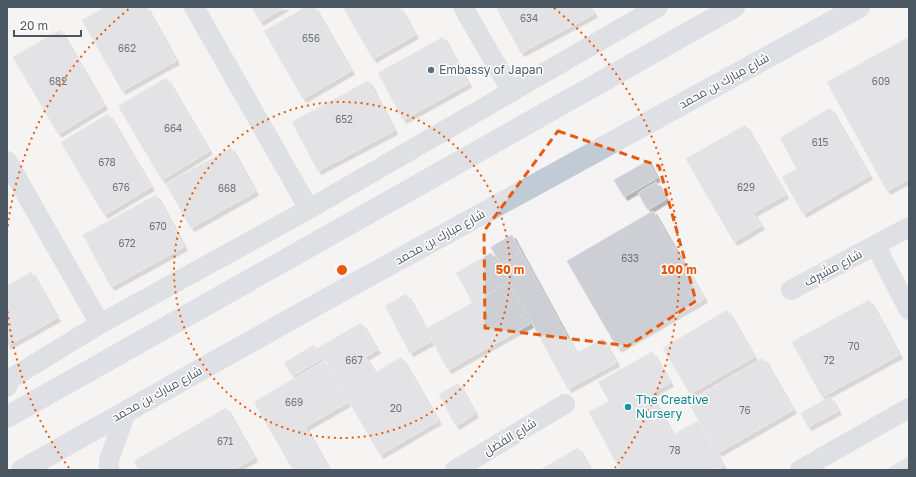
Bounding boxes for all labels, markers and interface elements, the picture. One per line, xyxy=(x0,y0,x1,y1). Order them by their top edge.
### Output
scale bar xyxy=(14,12,81,38)
house number: 634 xyxy=(520,12,538,24)
text: 20 m xyxy=(20,18,48,33)
house number: 656 xyxy=(302,32,320,44)
house number: 662 xyxy=(118,42,136,54)
street label: شارع مبارك بن محمد xyxy=(676,50,772,112)
place label: Embassy of Japan xyxy=(439,62,543,77)
marker: Embassy of Japan xyxy=(426,65,436,75)
house number: 682 xyxy=(49,75,67,87)
house number: 609 xyxy=(872,75,890,87)
house number: 652 xyxy=(335,113,353,125)
house number: 664 xyxy=(164,122,182,134)
house number: 615 xyxy=(812,136,829,148)
house number: 678 xyxy=(98,156,116,168)
house number: 676 xyxy=(112,181,130,193)
house number: 629 xyxy=(737,181,755,193)
house number: 668 xyxy=(218,182,236,194)
street label: شارع مبارك بن محمد xyxy=(392,206,488,268)
house number: 670 xyxy=(149,220,167,232)
house number: 672 xyxy=(118,237,136,249)
street label: شارع مشَيرِف xyxy=(801,246,865,290)
house number: 633 xyxy=(621,252,639,264)
text: 50 m xyxy=(496,262,524,277)
text: 100 m xyxy=(661,262,697,277)
centre of rings xyxy=(335,263,349,277)
house number: 70 xyxy=(848,340,860,352)
house number: 667 xyxy=(345,354,363,366)
house number: 72 xyxy=(823,354,835,366)
street label: شارع مبارك بن محمد xyxy=(109,363,205,425)
place label: The Creative Nursery xyxy=(636,392,709,421)
house number: 669 xyxy=(285,396,303,408)
house number: 20 xyxy=(390,402,402,414)
marker: The Creative Nursery xyxy=(623,402,633,412)
house number: 76 xyxy=(739,404,751,416)
street label: شارع الفَضل xyxy=(481,415,539,459)
house number: 671 xyxy=(217,435,233,447)
house number: 78 xyxy=(669,444,681,456)

